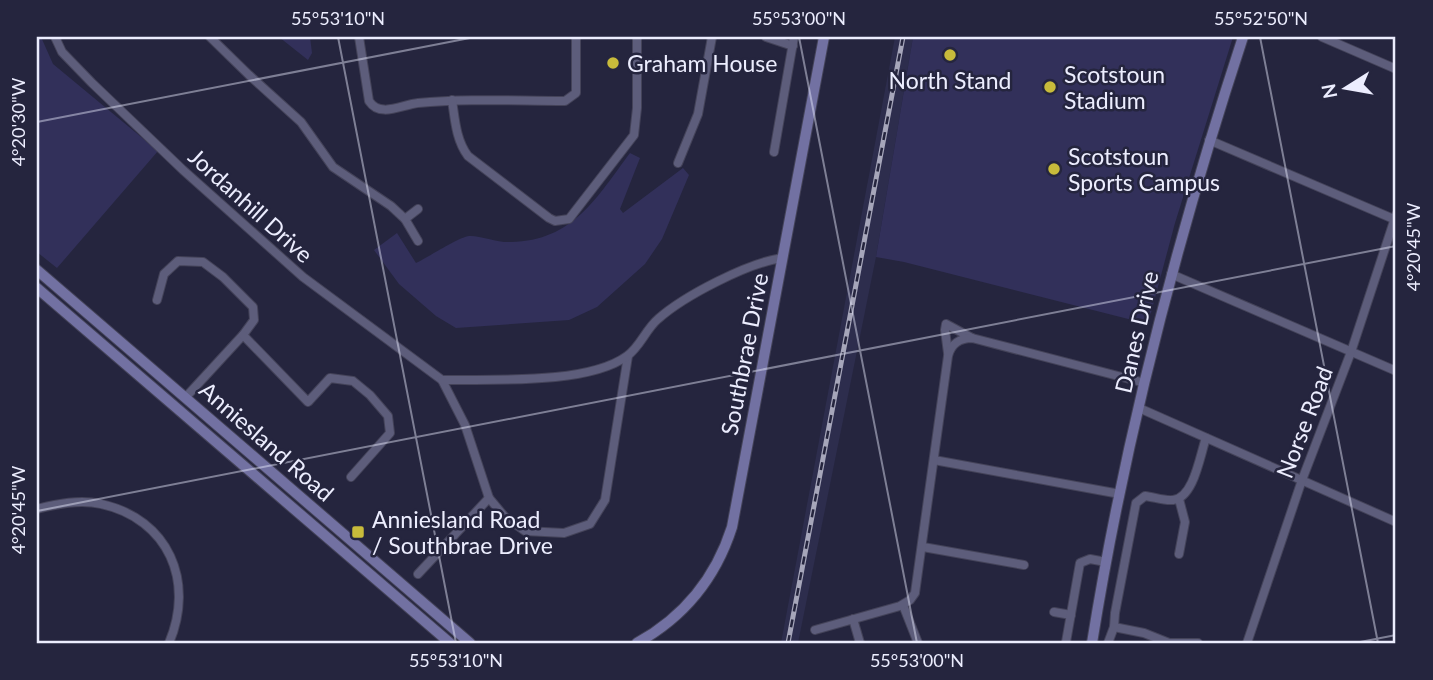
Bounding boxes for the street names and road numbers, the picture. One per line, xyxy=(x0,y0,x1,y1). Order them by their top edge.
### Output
street label: Jordanhill Drive xyxy=(183,142,319,268)
street label: Danes Drive xyxy=(1108,268,1164,396)
street label: Southbrae Drive xyxy=(715,270,773,438)
street label: Norse Road xyxy=(1270,362,1338,482)
street label: Anniesland Road xyxy=(194,375,340,507)

